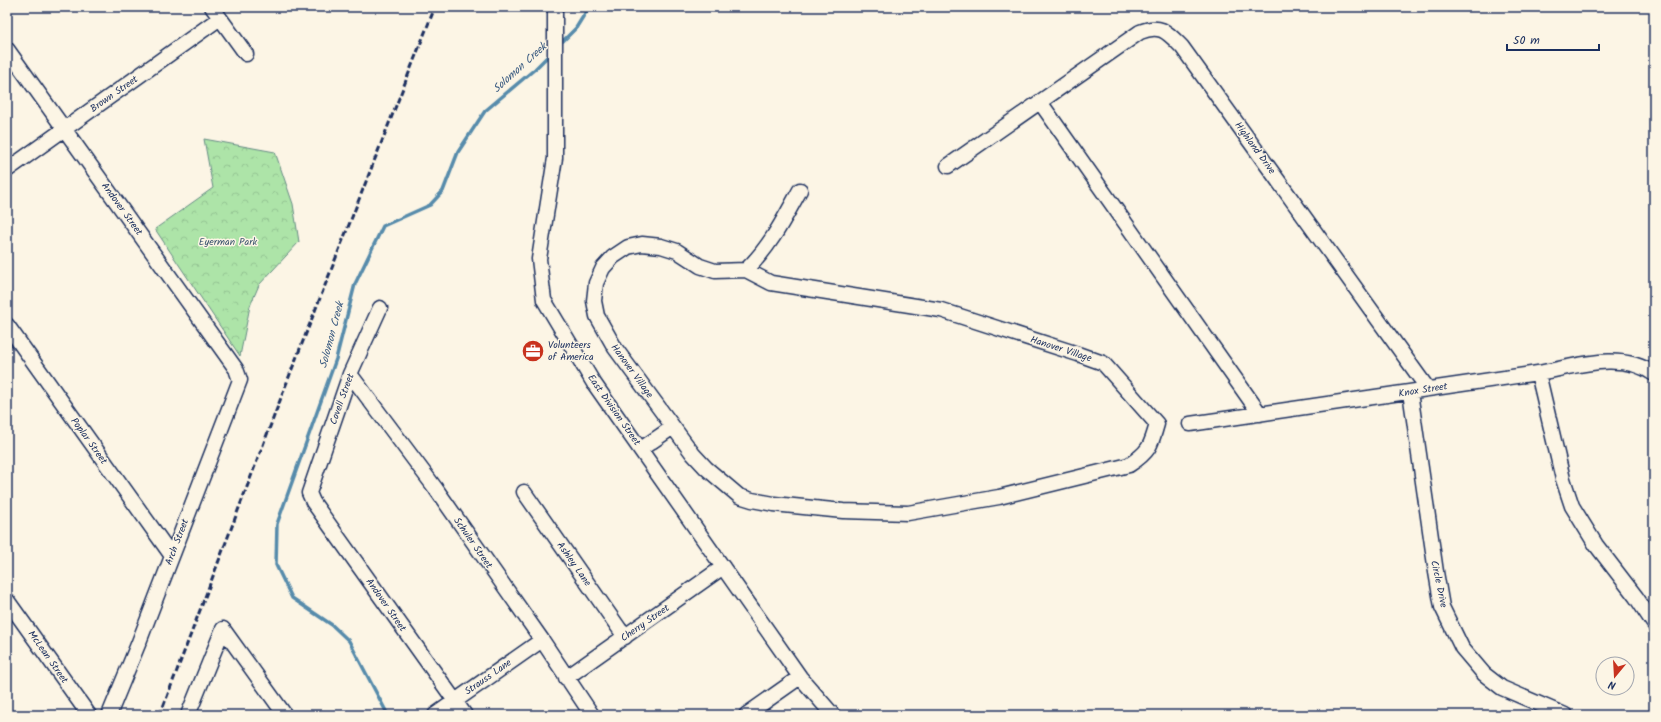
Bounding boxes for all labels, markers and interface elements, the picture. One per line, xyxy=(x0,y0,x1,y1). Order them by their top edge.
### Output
scale bar xyxy=(1507,26,1599,52)
text: 50 m xyxy=(1513,31,1540,50)
water label: Solomon Creek xyxy=(489,37,553,97)
street label: Brown Street xyxy=(87,71,141,117)
street label: Highland Drive xyxy=(1230,118,1280,178)
street label: Andover Street xyxy=(97,179,147,239)
park label: Eyerman Park xyxy=(199,234,258,250)
water label: Solomon Creek xyxy=(315,298,350,370)
street label: Hanover Village xyxy=(1028,332,1094,367)
place label: Volunteers of America xyxy=(548,337,594,365)
office icon: Volunteers of America xyxy=(520,338,546,364)
street label: Hanover Village xyxy=(607,340,658,402)
street label: Covell Street xyxy=(325,371,359,427)
street label: East Division Street xyxy=(583,371,645,449)
street label: Knox Street xyxy=(1397,378,1449,402)
street label: Poplar Street xyxy=(66,414,112,468)
street label: Schuler Street xyxy=(449,514,497,572)
street label: Arch Street xyxy=(161,516,193,568)
street label: Ashley Lane xyxy=(553,538,596,590)
street label: Circle Drive xyxy=(1426,559,1452,610)
street label: Andover Street xyxy=(362,575,410,635)
street label: Cherry Street xyxy=(617,600,673,646)
street label: McLean Street xyxy=(24,627,72,687)
street label: Strauss Lane xyxy=(461,655,515,699)
north arrow xyxy=(1595,656,1635,696)
text: N xyxy=(1606,675,1618,694)

